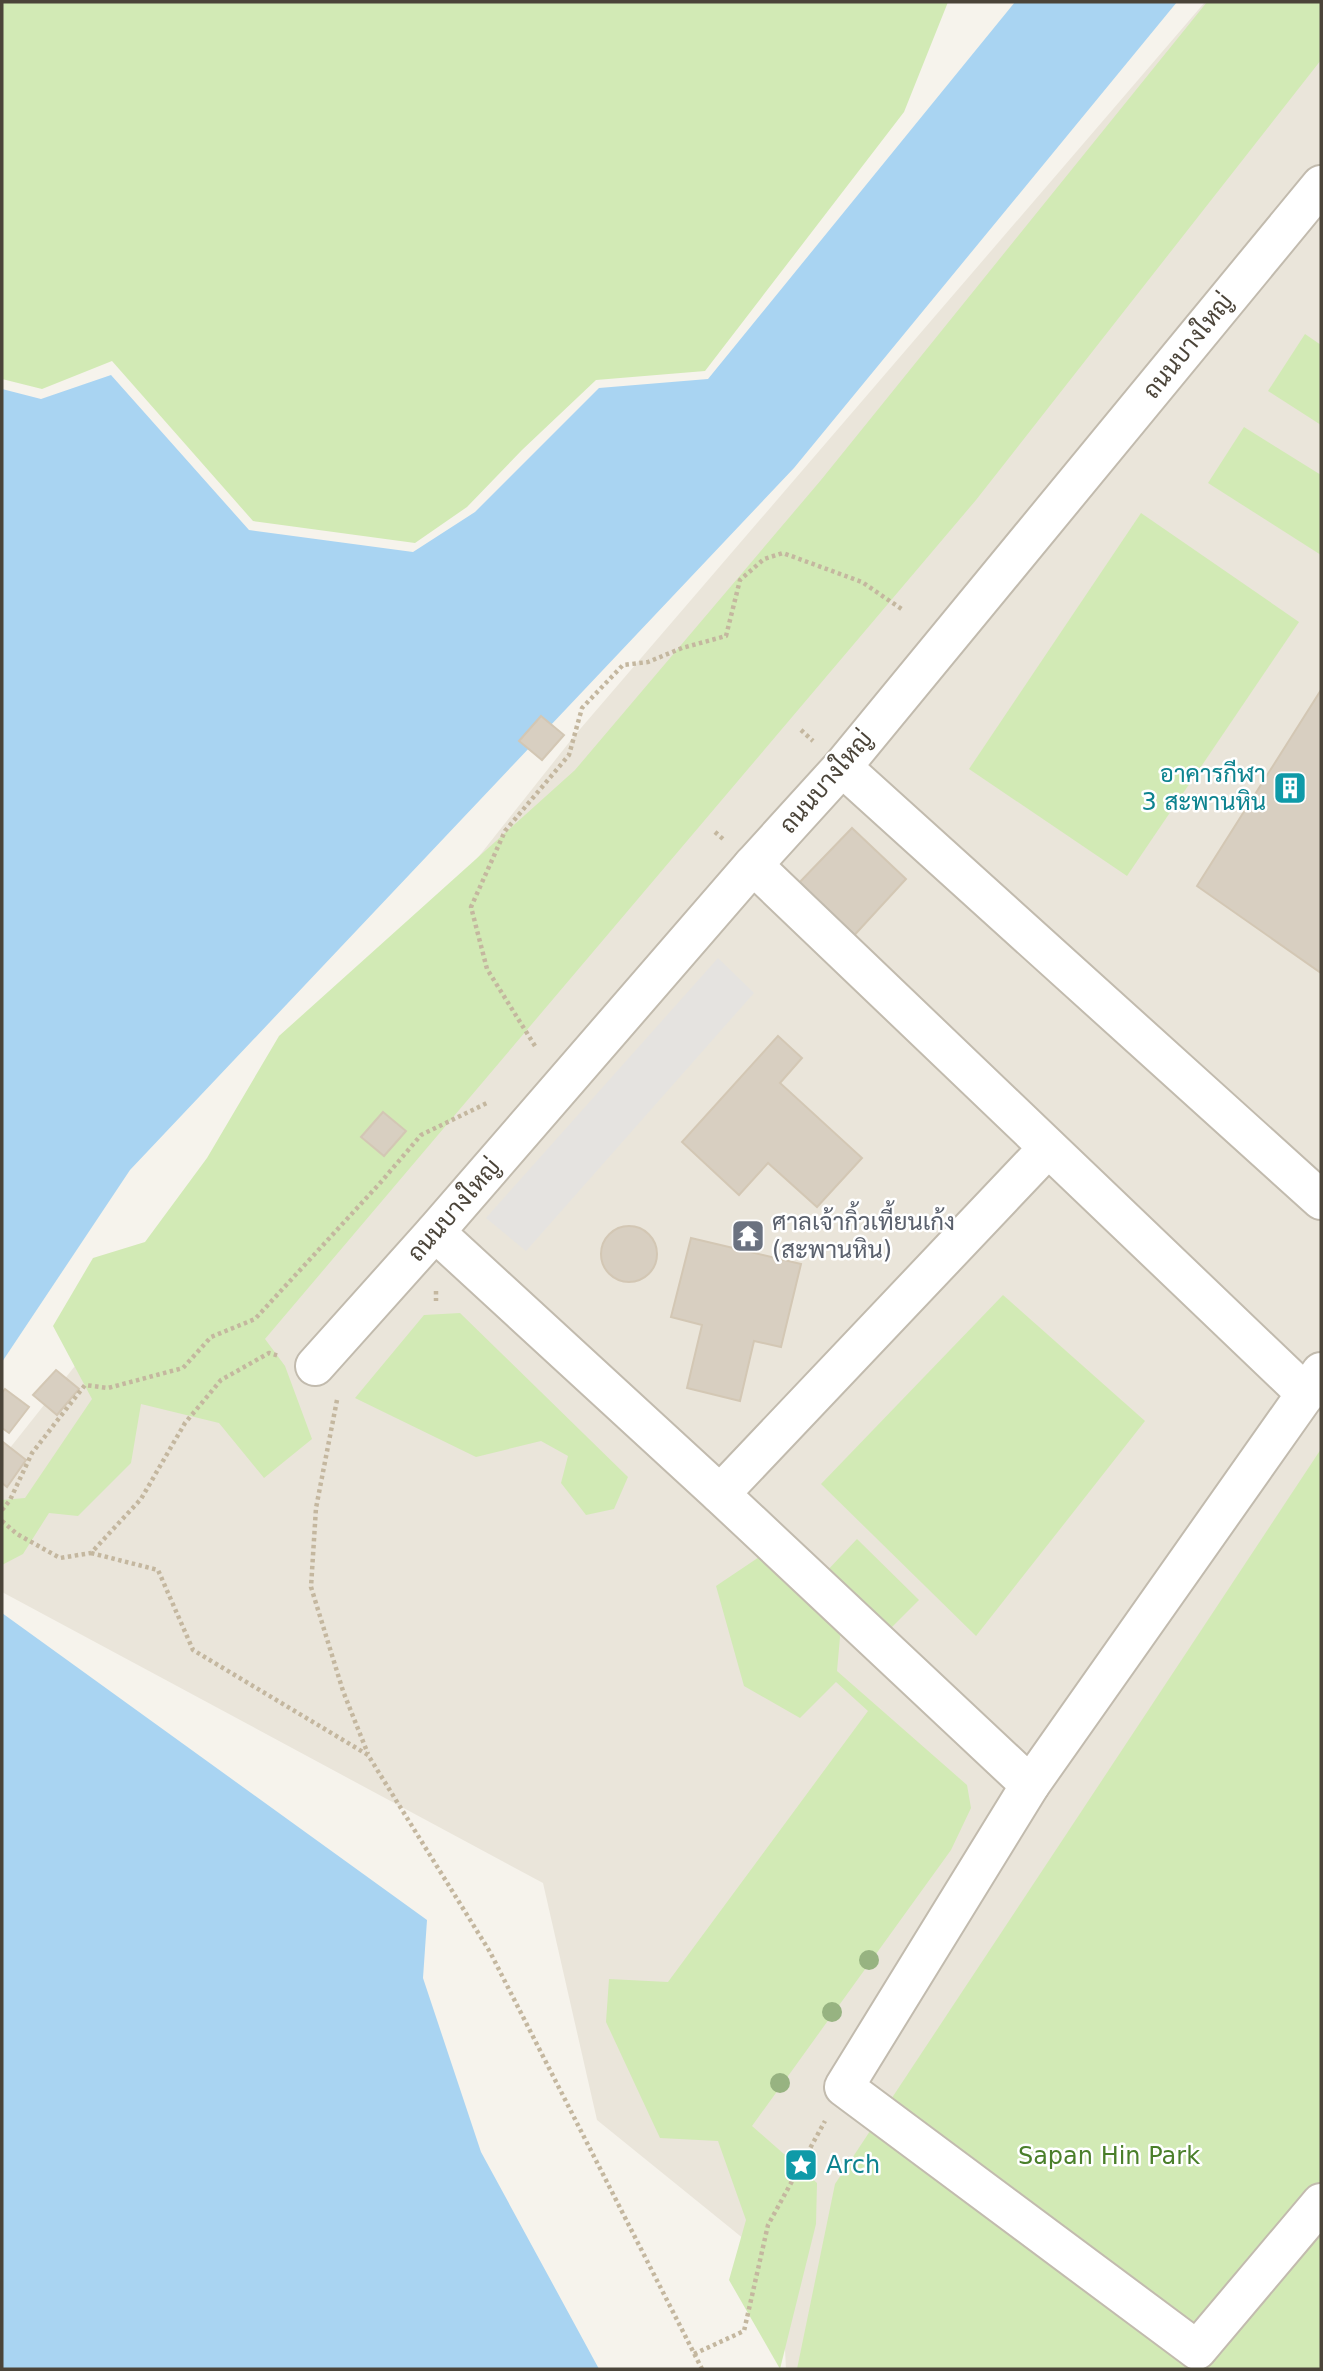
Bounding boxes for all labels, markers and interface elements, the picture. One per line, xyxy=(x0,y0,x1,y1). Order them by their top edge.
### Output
street label: ถนนบางใหญ่ xyxy=(1136,287,1239,404)
street label: ถนนบางใหญ่ xyxy=(772,724,878,839)
place label: อาคารกีฬา 3 สะพานหิน xyxy=(1142,759,1266,816)
building icon: อาคารกีฬา 3 สะพานหิน xyxy=(1271,769,1309,807)
street label: ถนนบางใหญ่ xyxy=(400,1152,506,1267)
place label: ศาลเจ้ากิ้วเที้ยนเก้ง (สะพานหิน) xyxy=(772,1200,955,1264)
temple icon: ศาลเจ้ากิ้วเที้ยนเก้ง (สะพานหิน) xyxy=(729,1217,767,1255)
park label: Sapan Hin Park xyxy=(1018,2142,1200,2170)
place icon: Arch xyxy=(782,2146,820,2184)
place label: Arch xyxy=(826,2151,880,2179)

